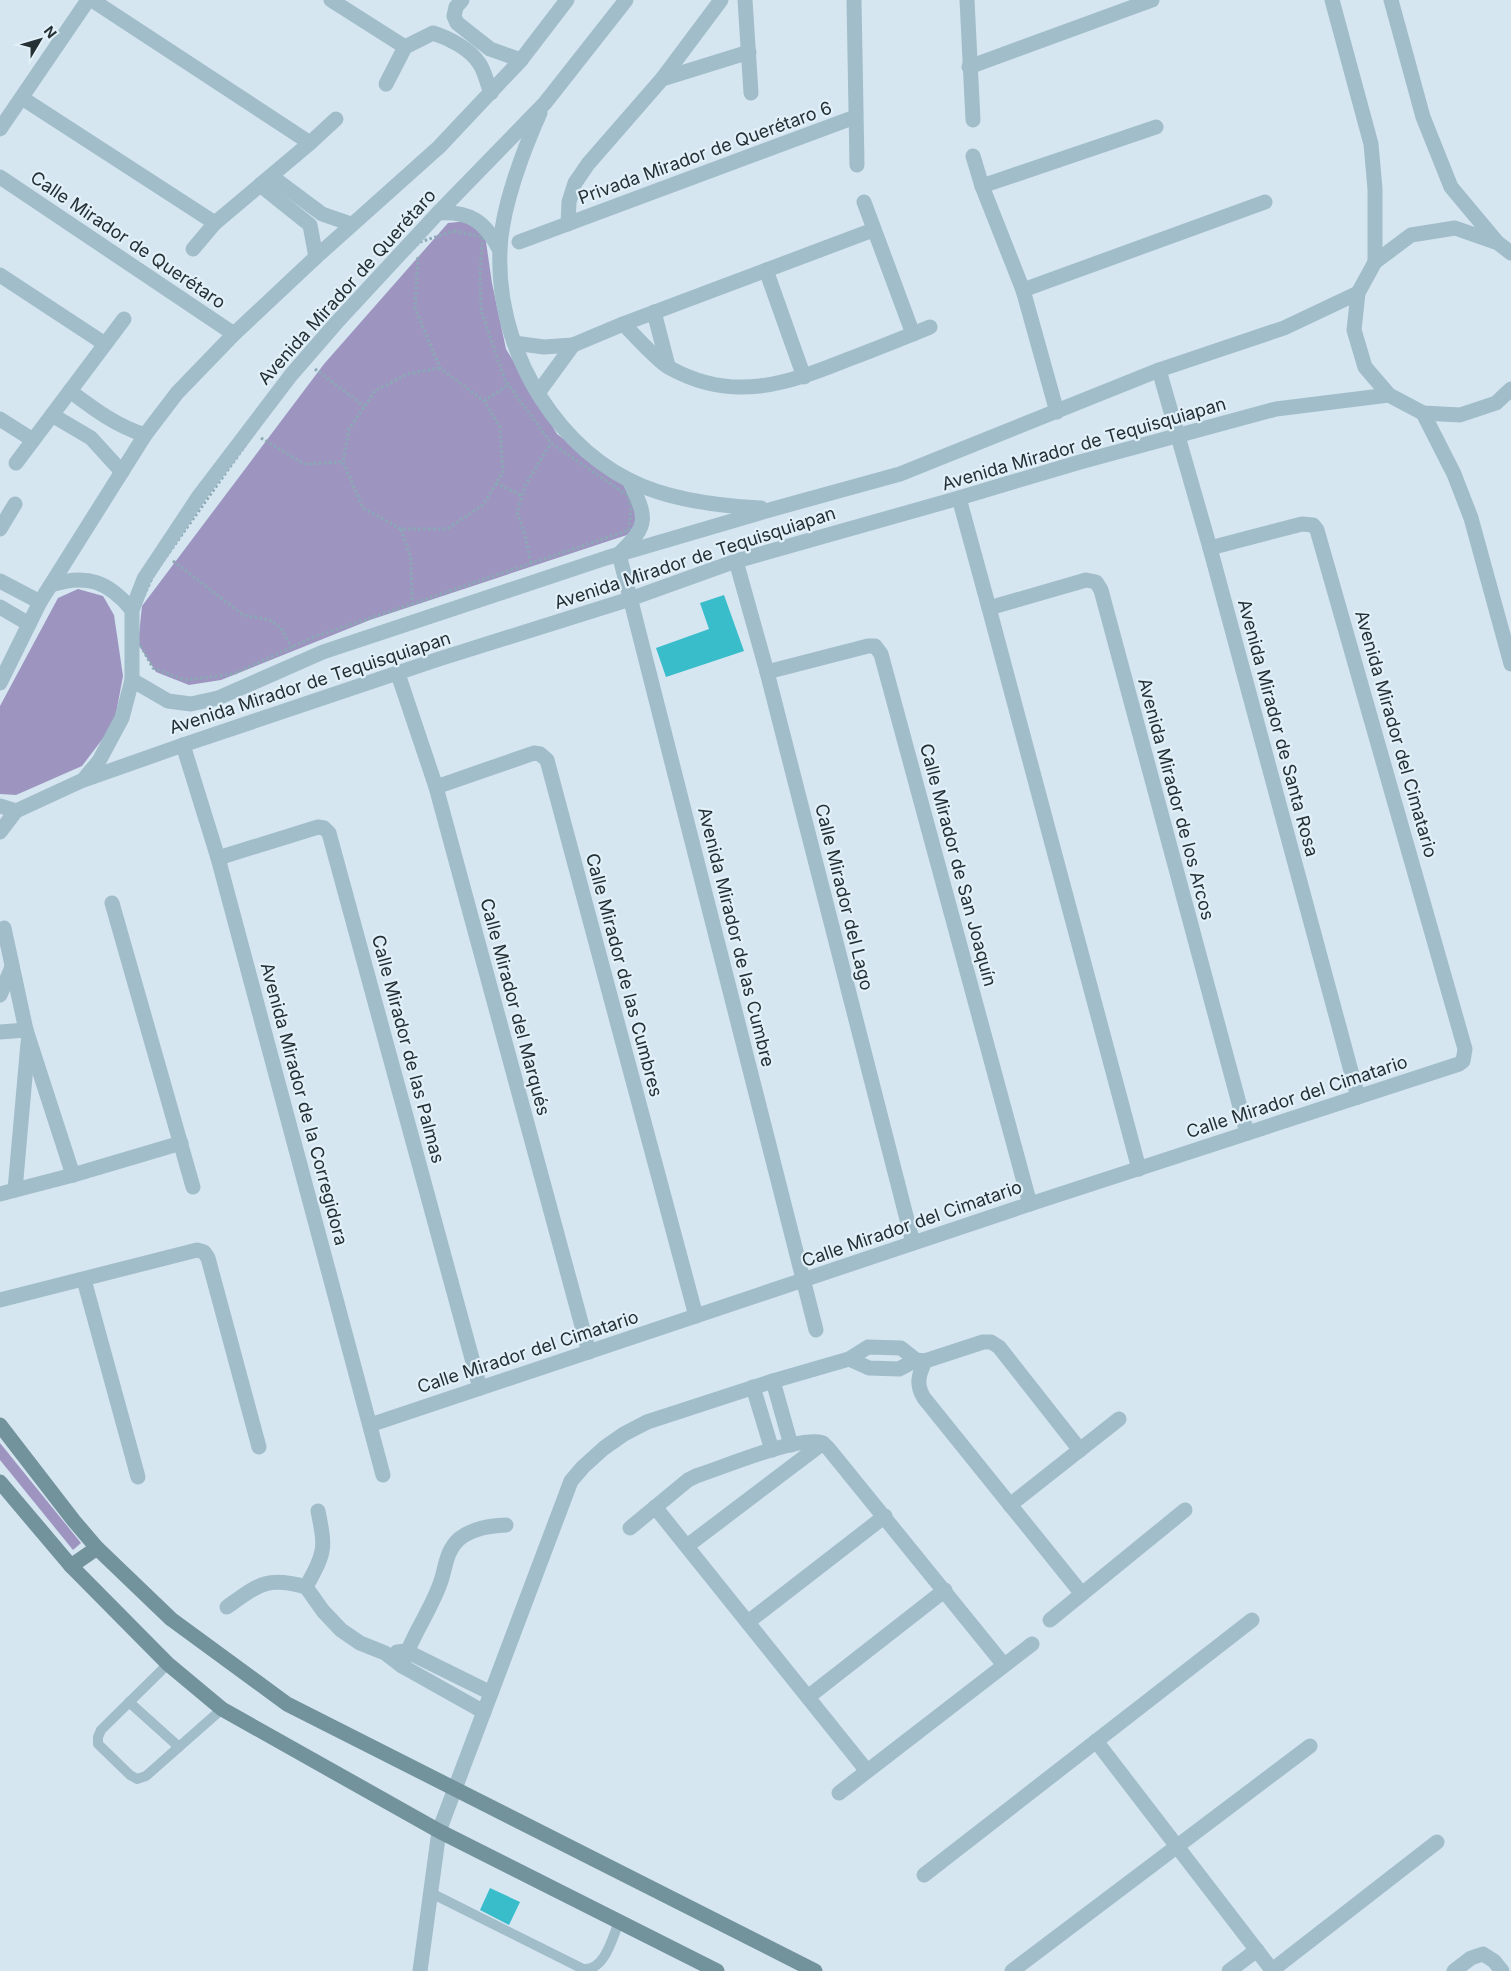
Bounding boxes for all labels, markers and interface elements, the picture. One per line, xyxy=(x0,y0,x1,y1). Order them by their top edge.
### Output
north arrow xyxy=(15,15,65,65)
text: N xyxy=(41,22,61,41)
street label: Privada Mirador de Querétaro 6 xyxy=(575,97,835,208)
street label: Calle Mirador de Querétaro xyxy=(27,166,230,313)
street label: Avenida Mirador de Querétaro xyxy=(253,185,440,389)
street label: Avenida Mirador de Tequisquiapan xyxy=(939,393,1228,494)
street label: Avenida Mirador de Tequisquiapan xyxy=(551,502,838,613)
street label: Avenida Mirador de Santa Rosa xyxy=(1234,597,1323,859)
street label: Avenida Mirador del Cimatario xyxy=(1351,608,1442,860)
street label: Avenida Mirador de Tequisquiapan xyxy=(166,627,453,738)
street label: Avenida Mirador de los Arcos xyxy=(1134,676,1219,922)
street label: Calle Mirador de San Joaquín xyxy=(916,741,1001,989)
street label: Calle Mirador del Lago xyxy=(811,801,878,992)
street label: Avenida Mirador de las Cumbre xyxy=(694,805,779,1069)
street label: Calle Mirador de las Cumbres xyxy=(582,851,667,1099)
street label: Calle Mirador del Marqués xyxy=(476,896,555,1118)
street label: Calle Mirador de las Palmas xyxy=(368,932,449,1165)
street label: Avenida Mirador de la Corregidora xyxy=(257,960,352,1248)
street label: Calle Mirador del Cimatario xyxy=(1184,1051,1410,1142)
street label: Calle Mirador del Cimatario xyxy=(799,1176,1025,1271)
street label: Calle Mirador del Cimatario xyxy=(415,1306,641,1397)

